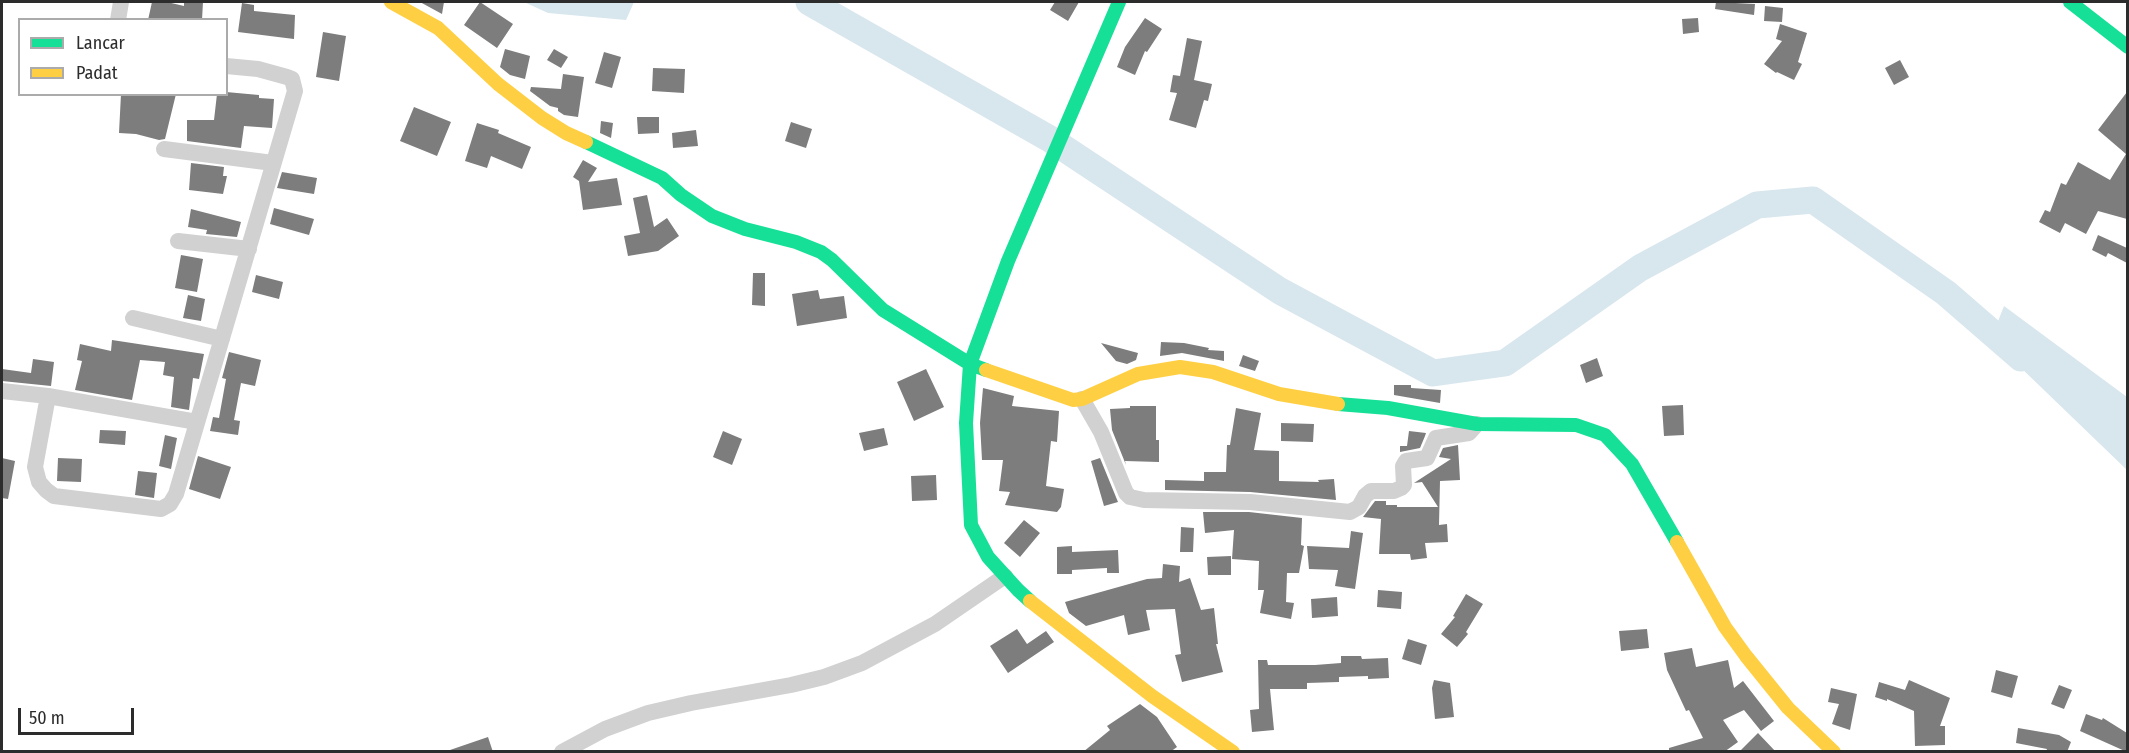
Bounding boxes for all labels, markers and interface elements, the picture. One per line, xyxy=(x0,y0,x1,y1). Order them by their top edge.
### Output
legend xyxy=(18,18,228,96)
text: Lancar xyxy=(76,32,125,54)
text: Padat xyxy=(76,62,118,84)
scale bar xyxy=(21,696,136,734)
text: 50 m xyxy=(29,707,65,729)

